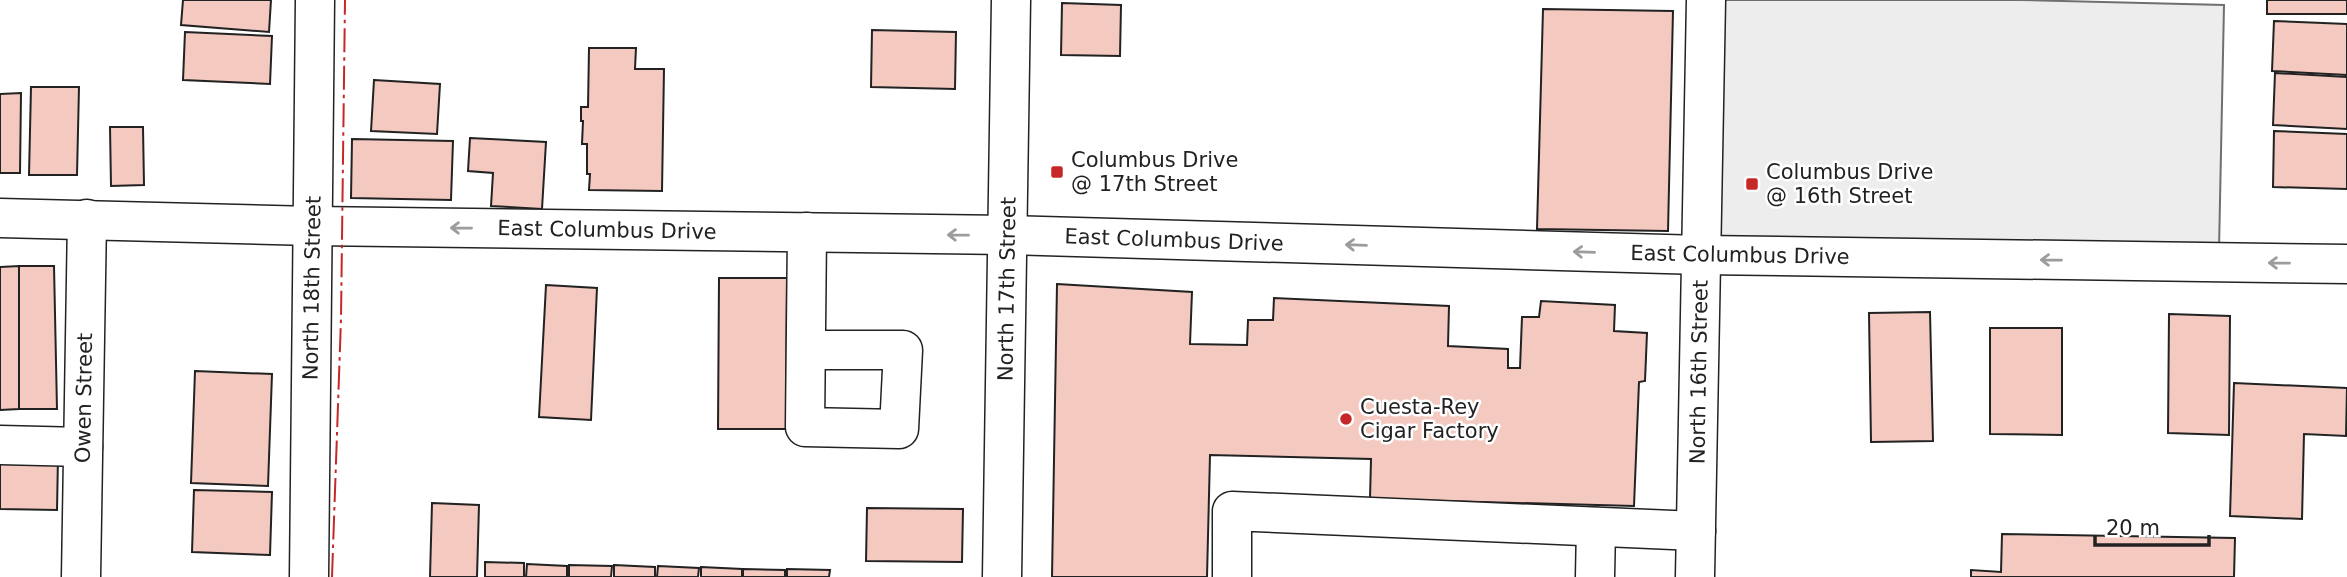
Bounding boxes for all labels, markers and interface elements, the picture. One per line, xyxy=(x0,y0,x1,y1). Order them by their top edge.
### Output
place label: Columbus Drive @ 17th Street xyxy=(1071,148,1238,196)
place label: Columbus Drive @ 16th Street xyxy=(1766,160,1933,208)
marker: Columbus Drive @ 17th Street xyxy=(1049,164,1065,180)
marker: Columbus Drive @ 16th Street xyxy=(1744,176,1760,192)
street label: North 18th Street xyxy=(298,196,326,380)
street label: North 17th Street xyxy=(993,197,1021,381)
street label: East Columbus Drive xyxy=(497,216,717,244)
one-way arrow xyxy=(449,221,472,235)
street label: East Columbus Drive xyxy=(1064,224,1284,256)
one-way arrow xyxy=(946,228,969,241)
one-way arrow xyxy=(1345,239,1368,252)
street label: East Columbus Drive xyxy=(1630,241,1850,269)
one-way arrow xyxy=(1573,245,1596,258)
one-way arrow xyxy=(2040,253,2063,267)
one-way arrow xyxy=(2268,256,2291,270)
street label: North 16th Street xyxy=(1685,280,1713,464)
street label: Owen Street xyxy=(71,333,97,463)
place label: Cuesta-Rey Cigar Factory xyxy=(1360,395,1499,443)
marker: Cuesta-Rey Cigar Factory xyxy=(1338,411,1354,427)
scale bar xyxy=(2095,504,2209,548)
text: 20 m xyxy=(2106,516,2160,540)

